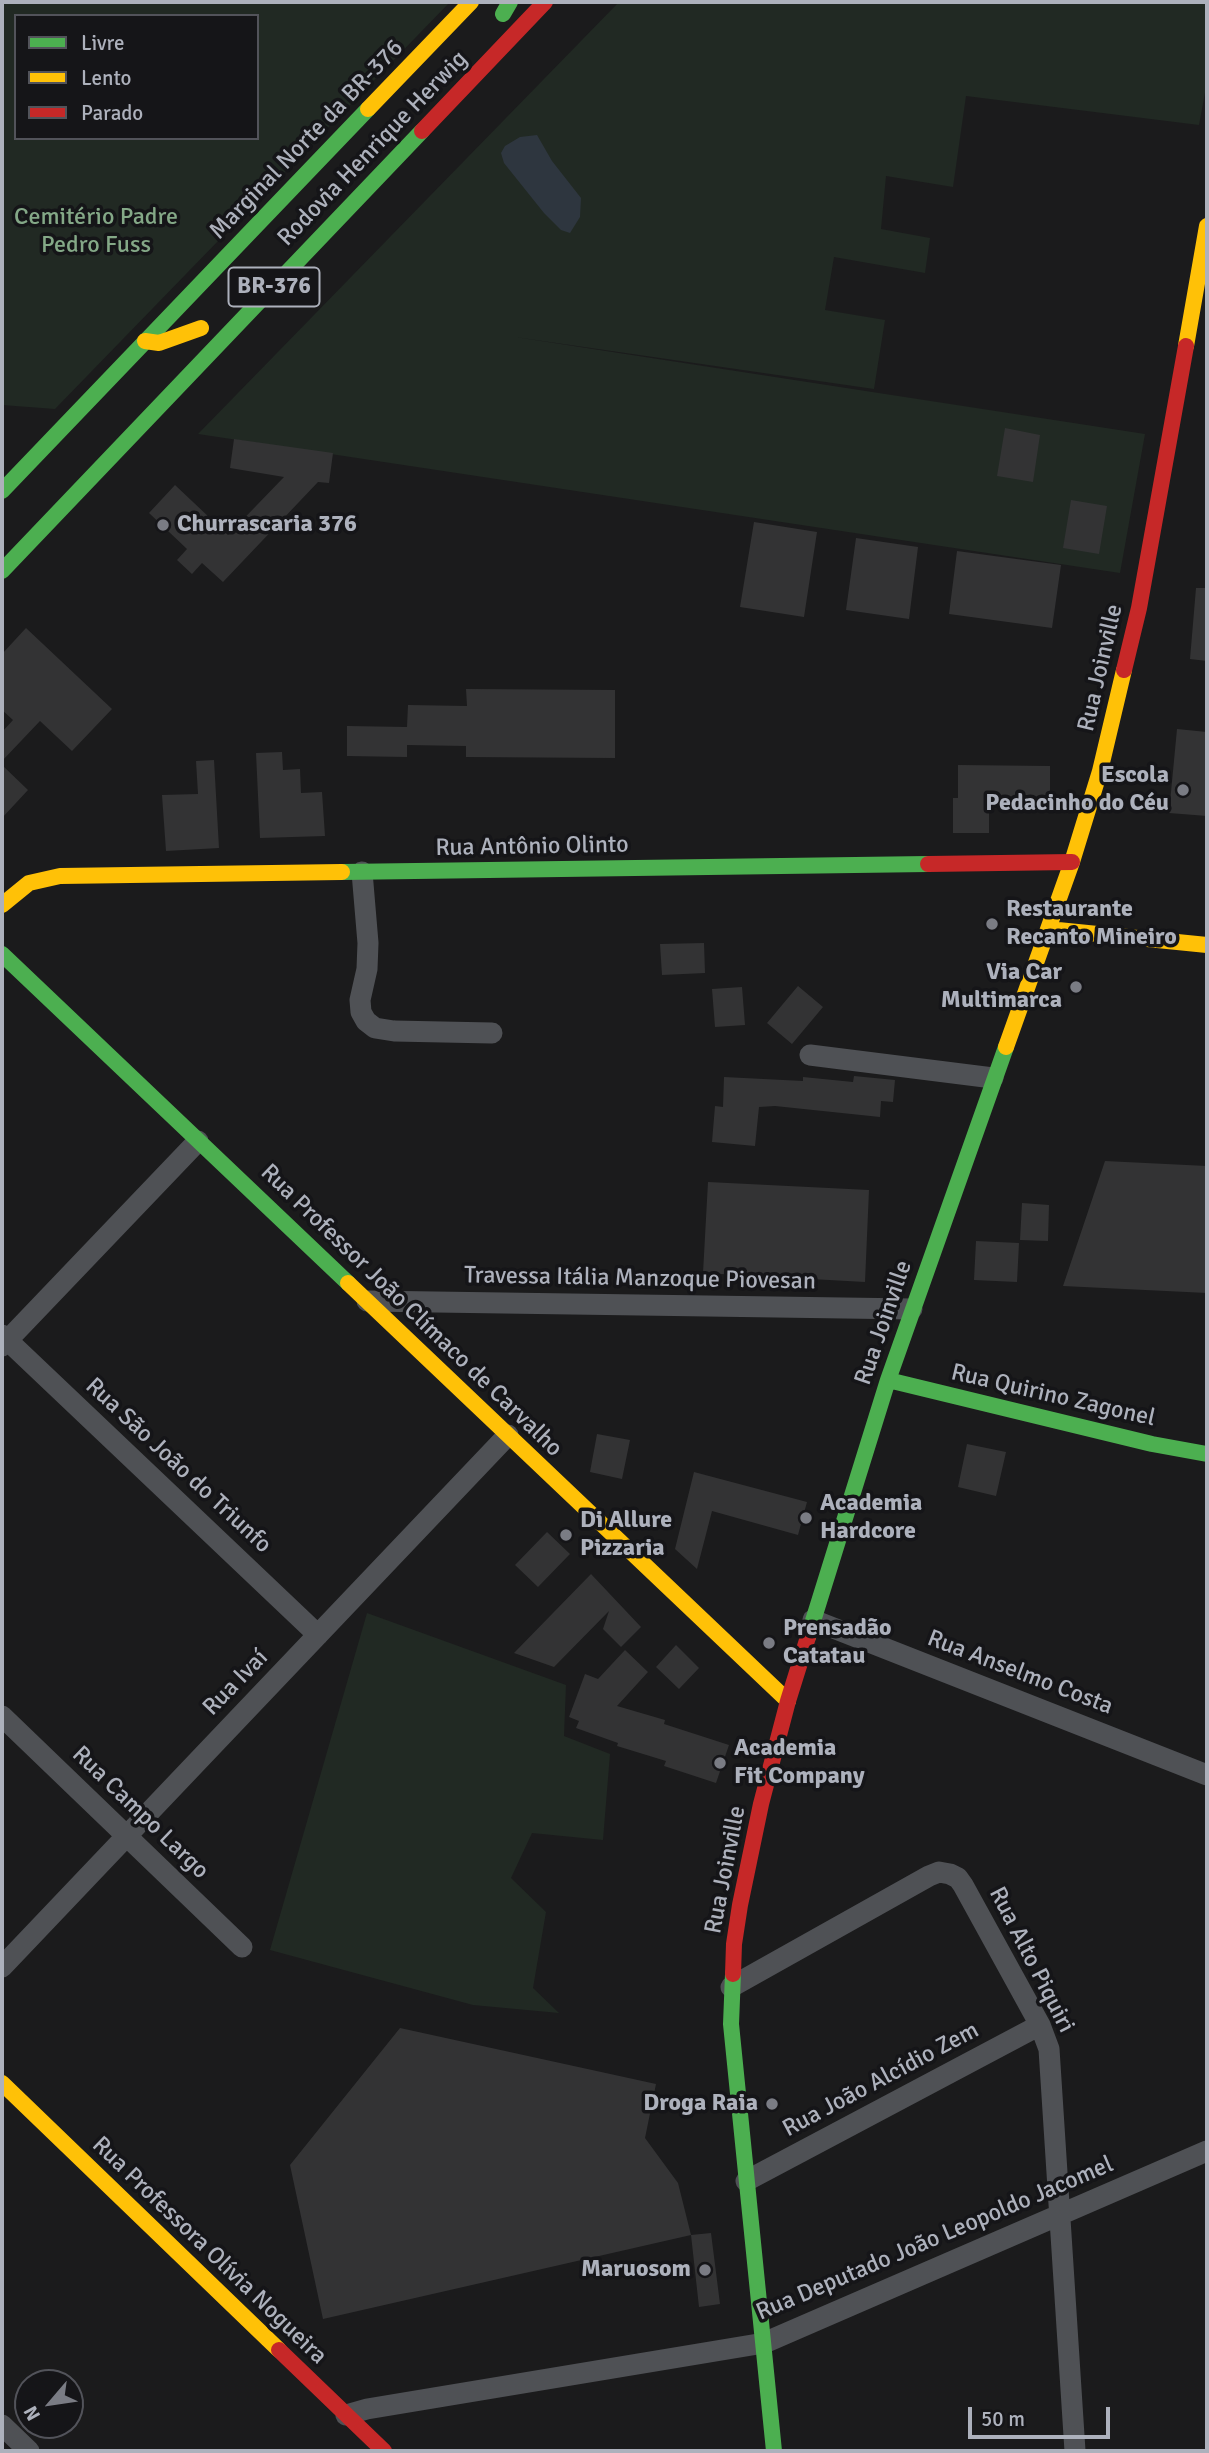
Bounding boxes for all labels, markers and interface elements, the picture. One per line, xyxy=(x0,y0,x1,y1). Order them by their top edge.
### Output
legend xyxy=(14,14,259,140)
text: Livre xyxy=(81,30,124,56)
street label: Marginal Norte da BR-376 xyxy=(204,34,410,246)
street label: Rodovia Henrique Herwig xyxy=(272,45,474,253)
text: Lento xyxy=(81,65,131,91)
text: Parado xyxy=(81,100,143,126)
park label: Cemitério Padre Pedro Fuss xyxy=(14,204,178,260)
road number: BR-376 xyxy=(229,268,320,306)
place label: Churrascaria 376 xyxy=(177,511,357,539)
marker: Churrascaria 376 xyxy=(155,517,171,533)
street label: Rua Joinville xyxy=(1072,602,1130,734)
place label: Escola Pedacinho do Céu xyxy=(985,762,1169,818)
marker: Escola Pedacinho do Céu xyxy=(1175,782,1191,798)
street label: Rua Antônio Olinto xyxy=(435,831,629,863)
place label: Restaurante Recanto Mineiro xyxy=(1006,896,1177,952)
marker: Restaurante Recanto Mineiro xyxy=(984,916,1000,932)
place label: Via Car Multimarca xyxy=(941,959,1062,1015)
marker: Via Car Multimarca xyxy=(1068,979,1084,995)
street label: Rua Professor João Clímaco de Carvalho xyxy=(254,1159,568,1463)
street label: Rua Joinville xyxy=(849,1257,919,1389)
street label: Travessa Itália Manzoque Piovesan xyxy=(464,1262,816,1296)
street label: Rua Quirino Zagonel xyxy=(948,1358,1158,1434)
street label: Rua São João do Triunfo xyxy=(79,1372,277,1560)
place label: Academia Hardcore xyxy=(820,1490,922,1546)
place label: Di Allure Pizzaria xyxy=(580,1507,672,1563)
marker: Academia Hardcore xyxy=(798,1510,814,1526)
marker: Di Allure Pizzaria xyxy=(558,1527,574,1543)
place label: Prensadão Catatau xyxy=(783,1615,892,1671)
street label: Rua Anselmo Costa xyxy=(923,1624,1117,1722)
marker: Prensadão Catatau xyxy=(761,1635,777,1651)
street label: Rua Ivaí xyxy=(197,1644,275,1722)
place label: Academia Fit Company xyxy=(734,1735,865,1791)
street label: Rua Campo Largo xyxy=(66,1741,214,1885)
marker: Academia Fit Company xyxy=(712,1755,728,1771)
street label: Rua Joinville xyxy=(699,1804,753,1936)
street label: Rua Alto Piquiri xyxy=(982,1882,1080,2038)
street label: Rua João Alcídio Zem xyxy=(778,2016,984,2144)
place label: Droga Raia xyxy=(643,2090,758,2118)
marker: Droga Raia xyxy=(764,2096,780,2112)
street label: Rua Professora Olívia Nogueira xyxy=(86,2131,332,2371)
street label: Rua Deputado João Leopoldo Jacomel xyxy=(752,2151,1118,2327)
place label: Maruosom xyxy=(581,2256,691,2284)
marker: Maruosom xyxy=(697,2262,713,2278)
north arrow xyxy=(14,2369,84,2439)
scale bar xyxy=(971,2394,1113,2438)
text: N xyxy=(19,2402,46,2425)
text: 50 m xyxy=(981,2406,1025,2432)

